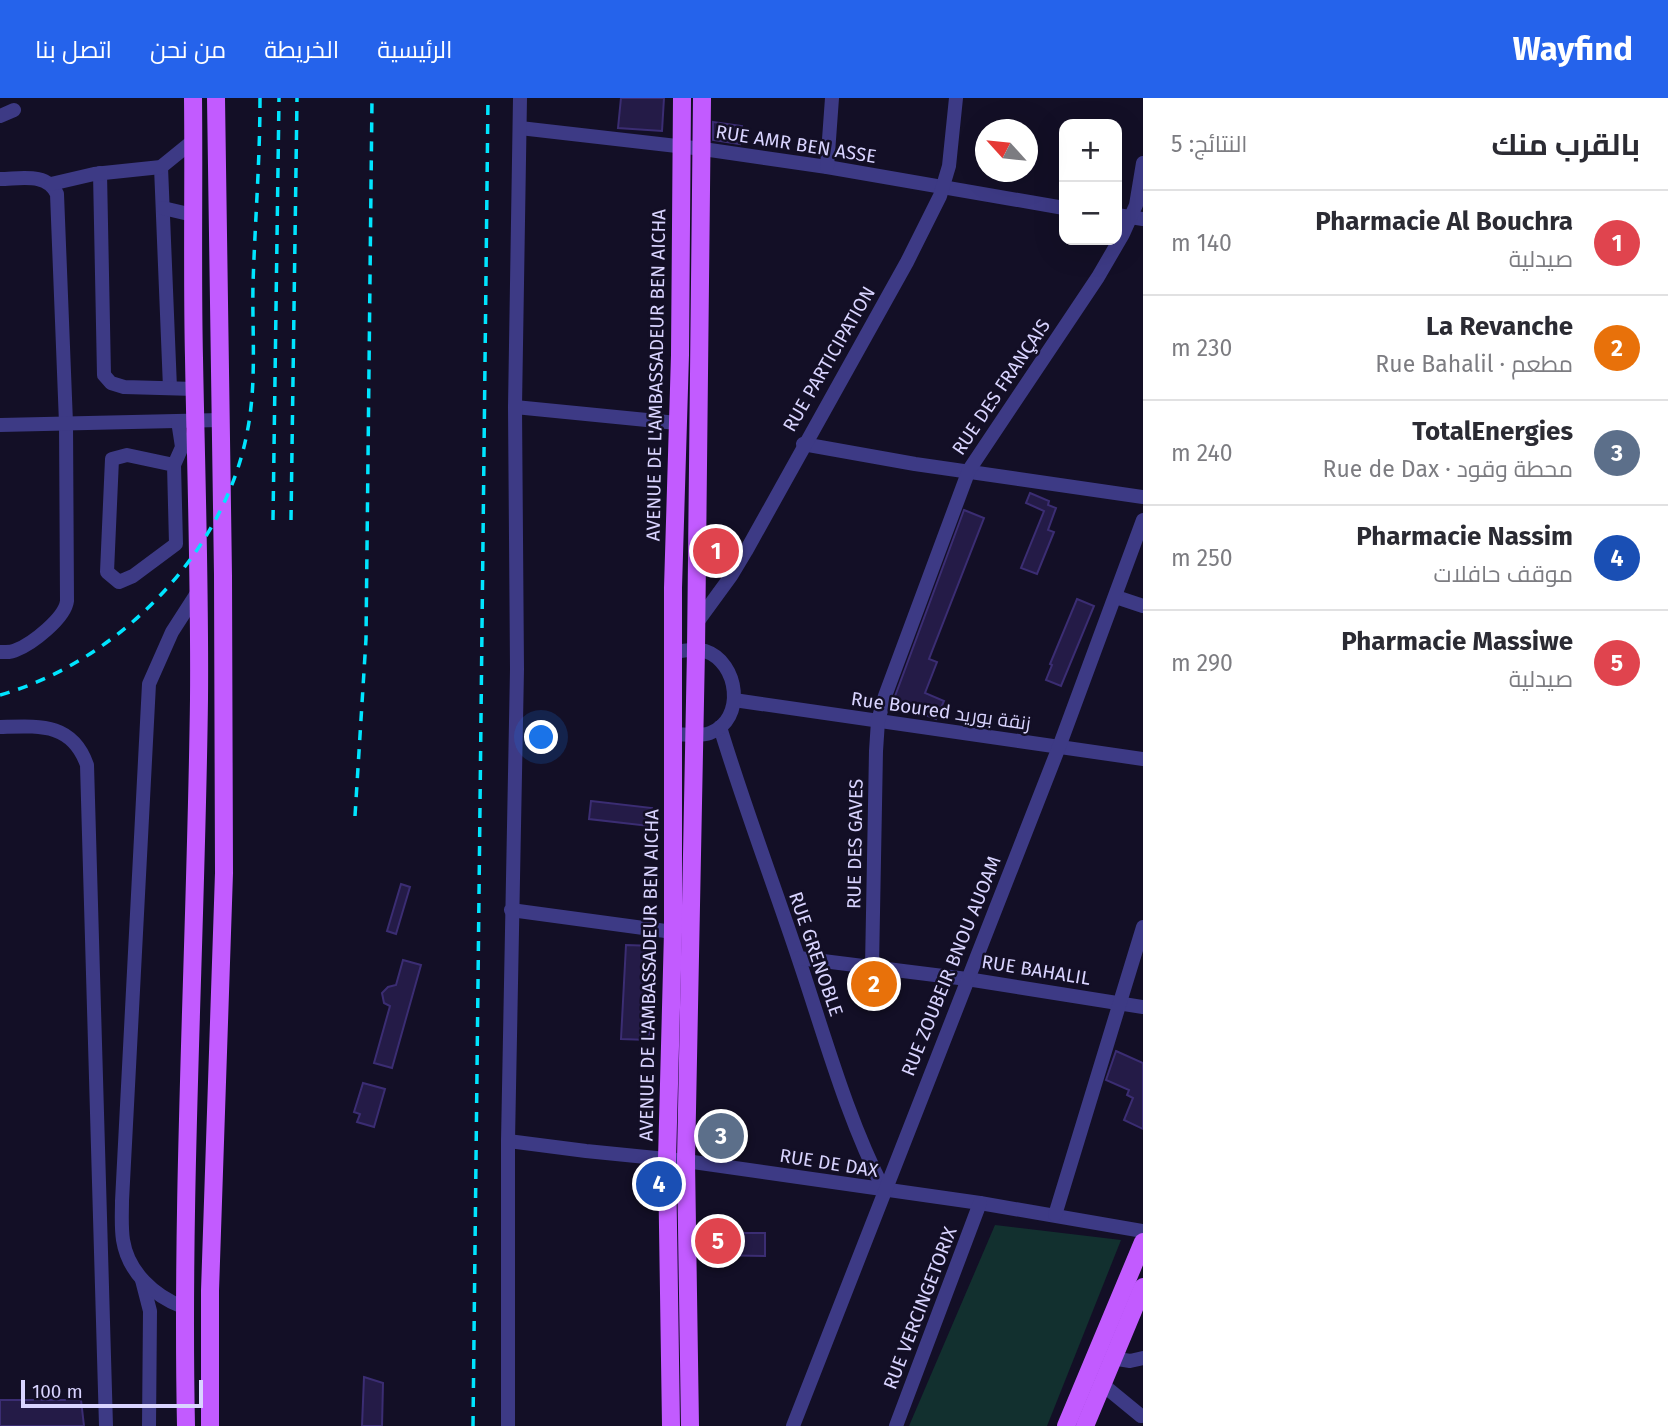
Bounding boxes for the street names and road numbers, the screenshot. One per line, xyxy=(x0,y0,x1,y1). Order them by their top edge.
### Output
street label: RUE AMR BEN ASSE xyxy=(714,120,878,168)
street label: AVENUE DE L'AMBASSADEUR BEN AICHA xyxy=(642,209,670,541)
street label: RUE PARTICIPATION xyxy=(778,282,880,436)
street label: RUE DES FRANÇAIS xyxy=(947,315,1055,459)
street label: Rue Boured زنقة بوريد xyxy=(850,687,1032,735)
street label: RUE DES GAVES xyxy=(842,779,868,909)
street label: AVENUE DE L'AMBASSADEUR BEN AICHA xyxy=(635,809,663,1141)
street label: RUE ZOUBEIR BNOU AUOAM xyxy=(896,853,1006,1079)
street label: RUE GRENOBLE xyxy=(784,889,848,1019)
street label: RUE BAHALIL xyxy=(980,950,1093,990)
street label: RUE DE DAX xyxy=(778,1144,881,1182)
street label: RUE VERCINGETORIX xyxy=(878,1223,962,1393)

